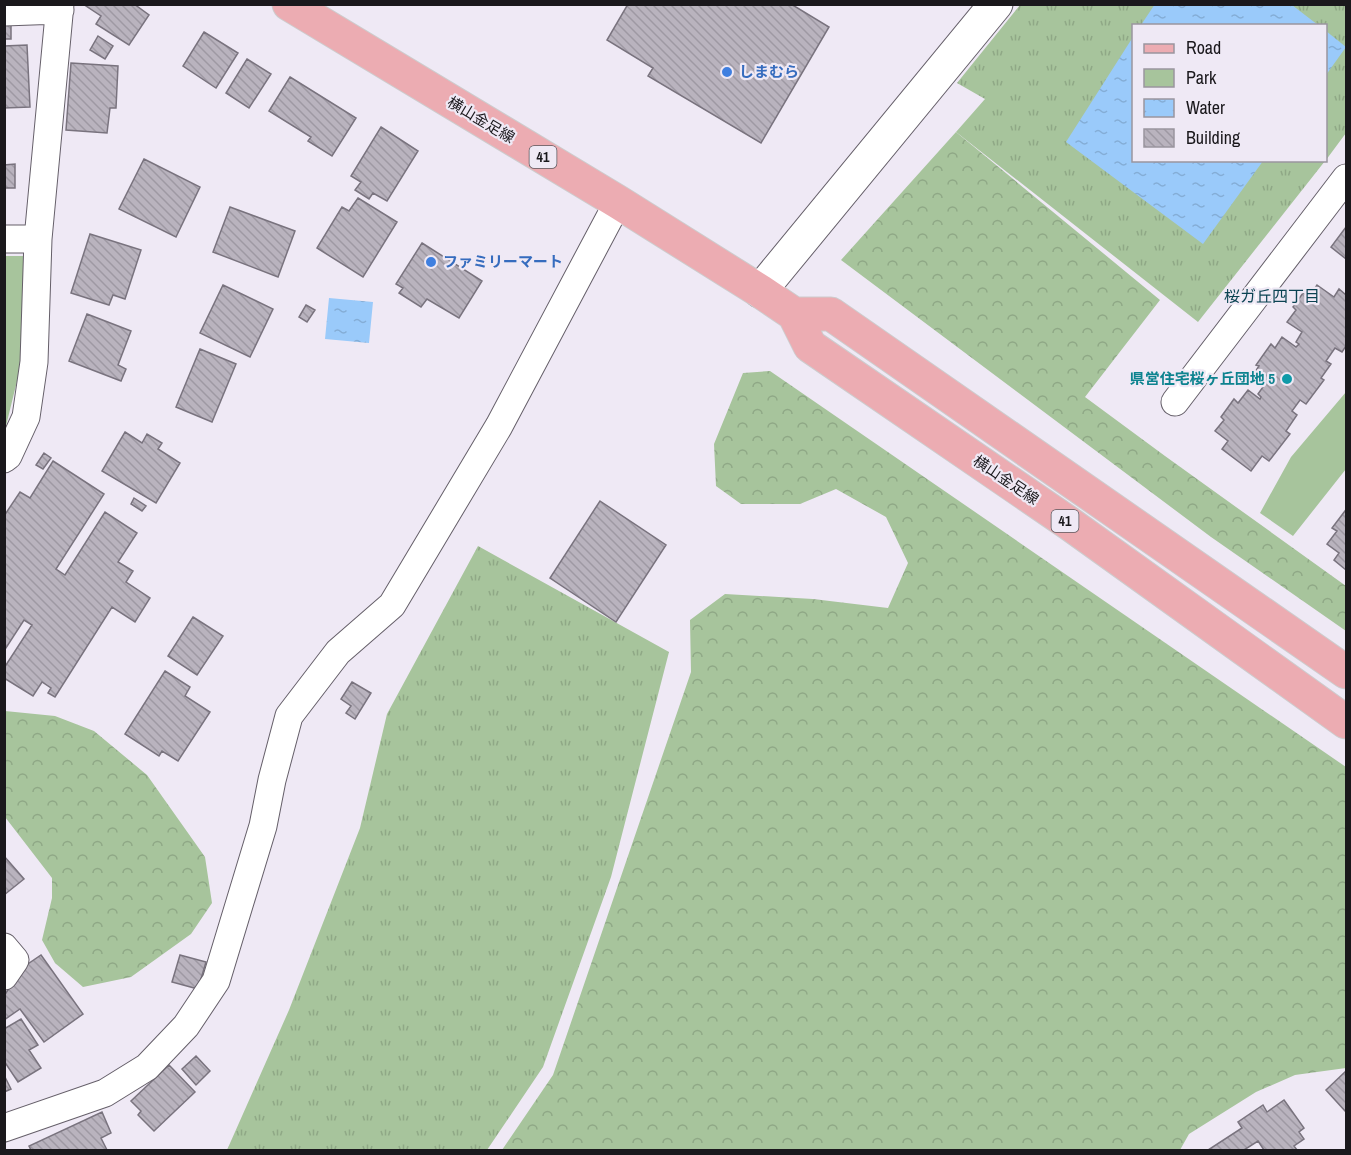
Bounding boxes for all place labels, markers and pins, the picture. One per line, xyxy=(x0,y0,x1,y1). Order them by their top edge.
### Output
place label: しまむら xyxy=(739,61,799,82)
marker: しまむら xyxy=(720,65,734,79)
place label: ファミリーマート xyxy=(443,251,563,272)
marker: ファミリーマート xyxy=(424,255,438,269)
place label: 県営住宅桜ヶ丘団地 5 xyxy=(1130,368,1275,389)
marker: 県営住宅桜ヶ丘団地 5 xyxy=(1280,372,1294,386)

